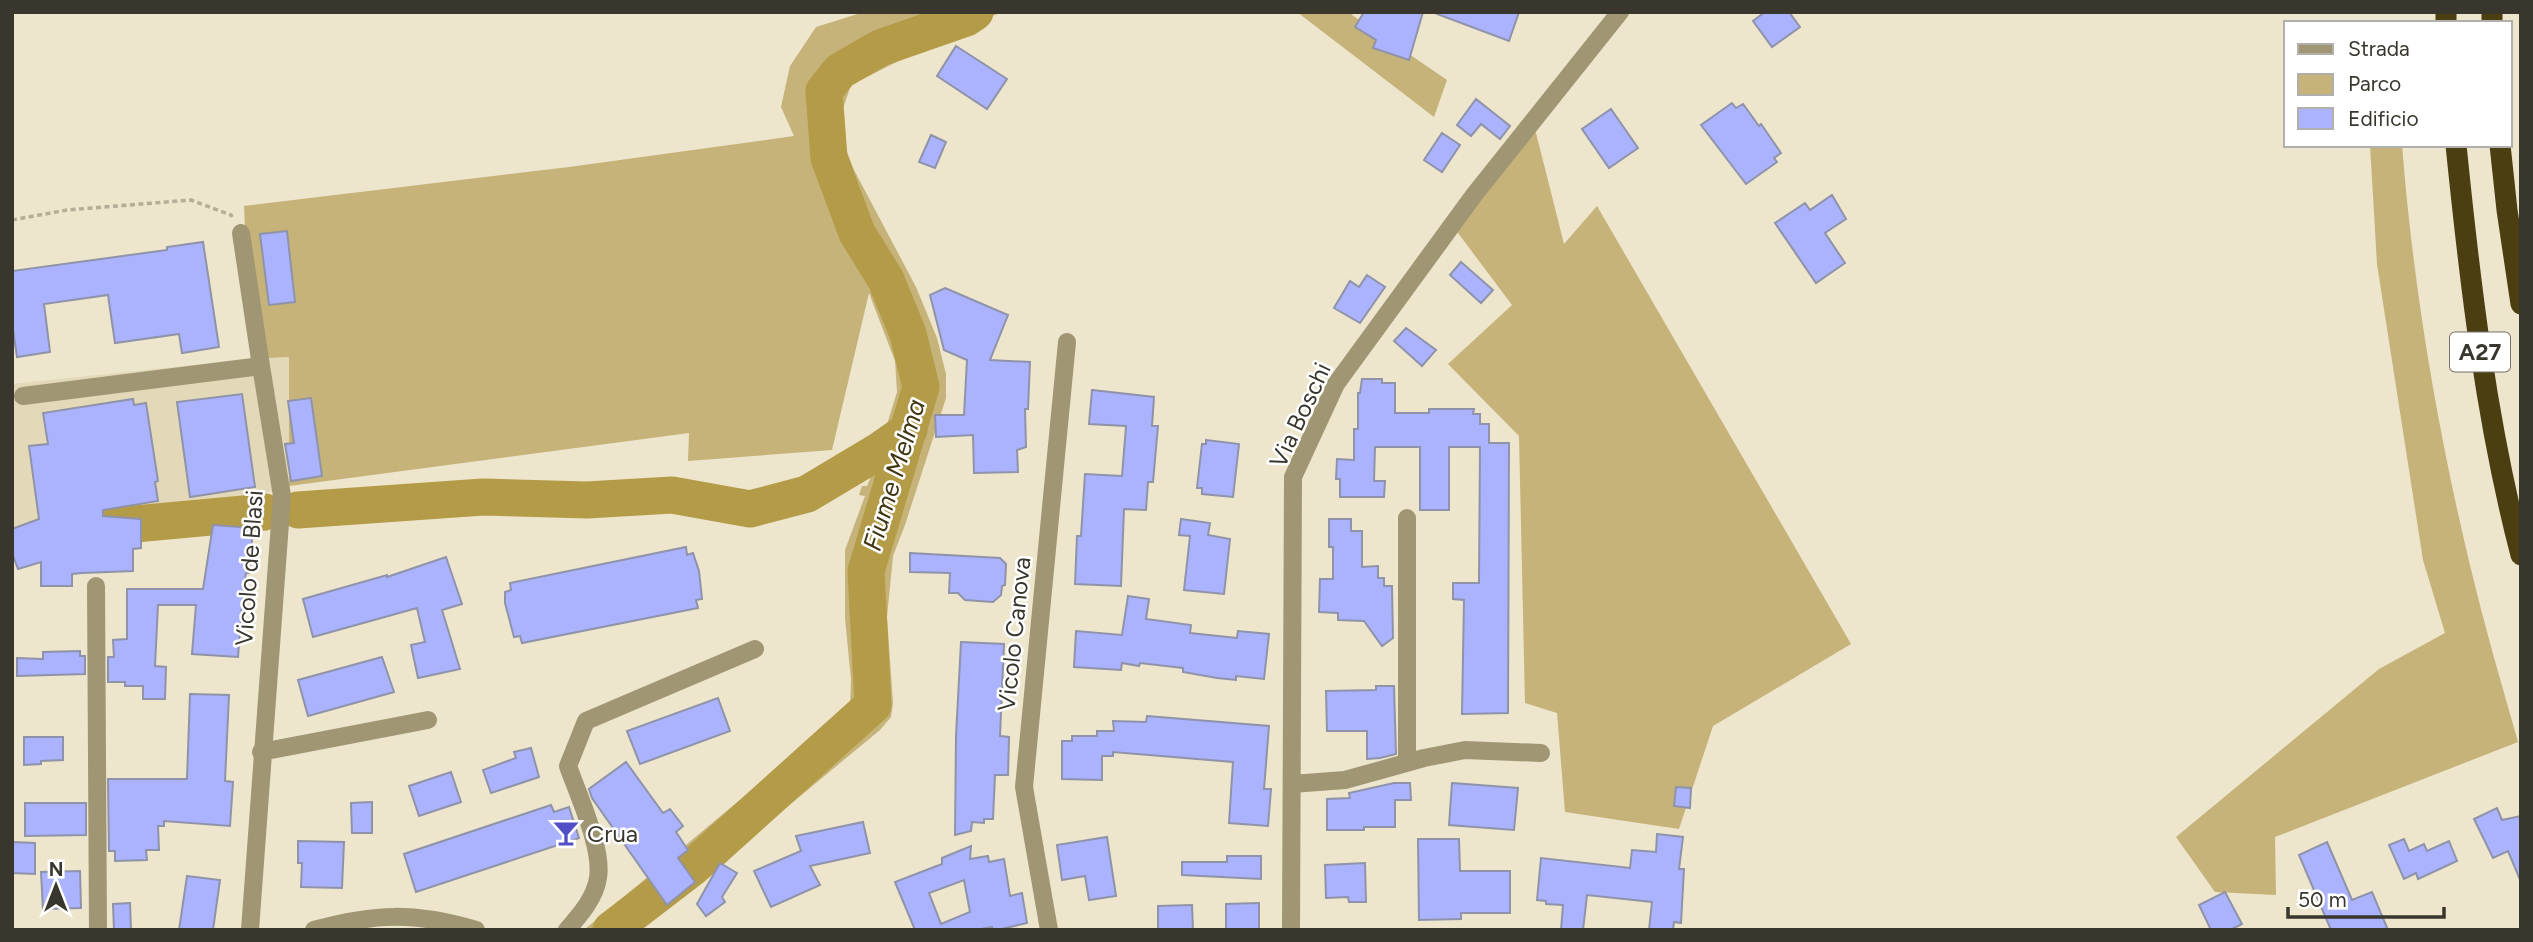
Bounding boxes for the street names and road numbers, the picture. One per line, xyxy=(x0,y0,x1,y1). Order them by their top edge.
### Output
road number: A27 xyxy=(2450,332,2510,372)
street label: Via Boschi xyxy=(1263,358,1337,472)
street label: Vicolo de Blasi xyxy=(229,489,269,647)
street label: Vicolo Canova xyxy=(991,555,1037,713)

